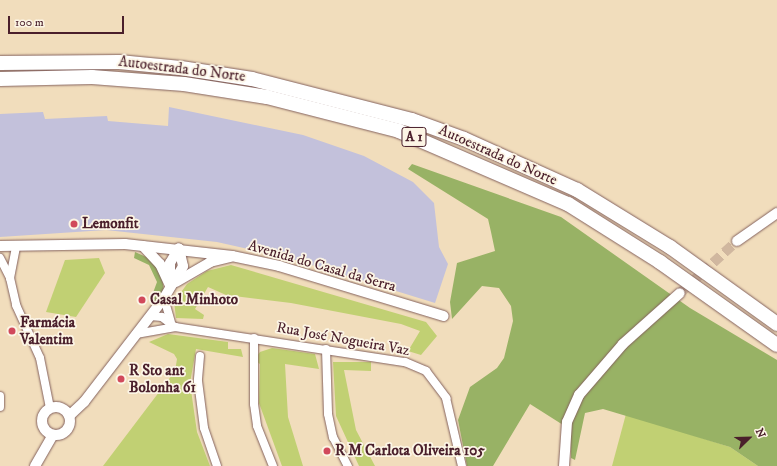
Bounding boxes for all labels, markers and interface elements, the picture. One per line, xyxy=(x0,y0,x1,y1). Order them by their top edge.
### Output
scale bar xyxy=(10,8,126,34)
text: 100 m xyxy=(15,15,44,30)
street label: Autoestrada do Norte xyxy=(117,52,247,86)
street label: Autoestrada do Norte xyxy=(436,121,560,189)
road number: A 1 xyxy=(401,125,427,149)
place label: Lemonfit xyxy=(82,215,139,233)
marker: Lemonfit xyxy=(69,219,79,229)
street label: Avenida do Casal da Serra xyxy=(246,236,398,296)
place label: Casal Minhoto xyxy=(150,291,238,309)
marker: Casal Minhoto xyxy=(137,295,147,305)
place label: Farmácia Valentim xyxy=(20,313,75,348)
street label: Rua José Nogueira Vaz xyxy=(275,318,411,360)
marker: Farmácia Valentim xyxy=(7,326,17,336)
place label: R Sto ant Bolonha 61 xyxy=(129,361,196,396)
marker: R Sto ant Bolonha 61 xyxy=(116,374,126,384)
north arrow xyxy=(729,418,769,458)
text: N xyxy=(752,426,768,440)
place label: R M Carlota Oliveira 105 xyxy=(335,442,485,460)
marker: R M Carlota Oliveira 105 xyxy=(322,446,332,456)

